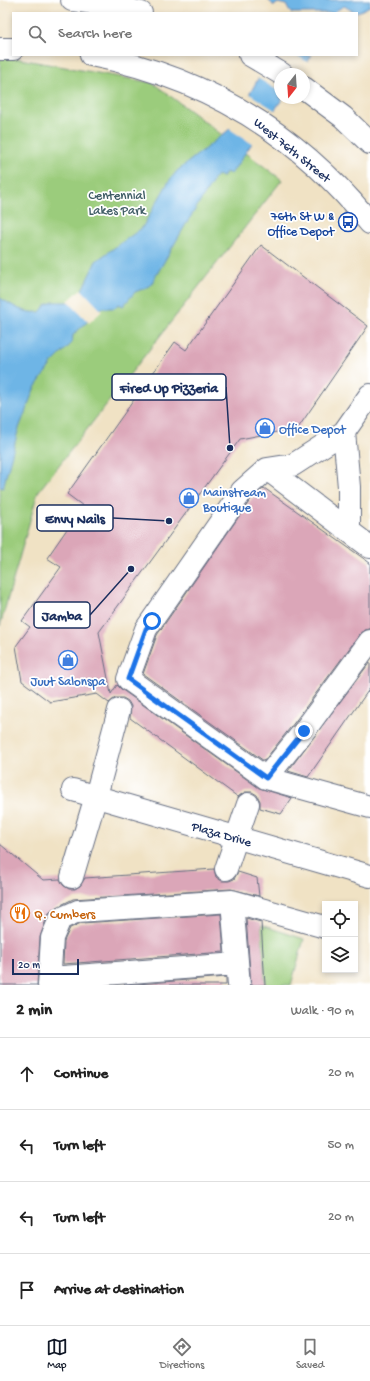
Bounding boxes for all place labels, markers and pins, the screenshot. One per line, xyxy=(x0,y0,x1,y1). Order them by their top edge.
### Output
place label: 76th St W & Office Depot xyxy=(268,210,336,240)
bus stop icon: 76th St W & Office Depot xyxy=(337,211,359,233)
callout: Fired Up Pizzeria xyxy=(112,374,226,400)
shop icon: Office Depot xyxy=(254,417,276,439)
place label: Office Depot xyxy=(279,423,347,438)
place label: Mainstream Boutique xyxy=(202,486,266,516)
shop icon: Mainstream Boutique xyxy=(178,487,200,509)
callout: Envy Nails xyxy=(37,505,113,531)
callout: Jamba xyxy=(34,602,90,628)
shop icon: Juut Salonspa xyxy=(57,649,79,671)
place label: Juut Salonspa xyxy=(31,675,106,690)
restaurant icon: Q. Cumbers xyxy=(9,902,31,924)
place label: Q. Cumbers xyxy=(34,908,96,923)

